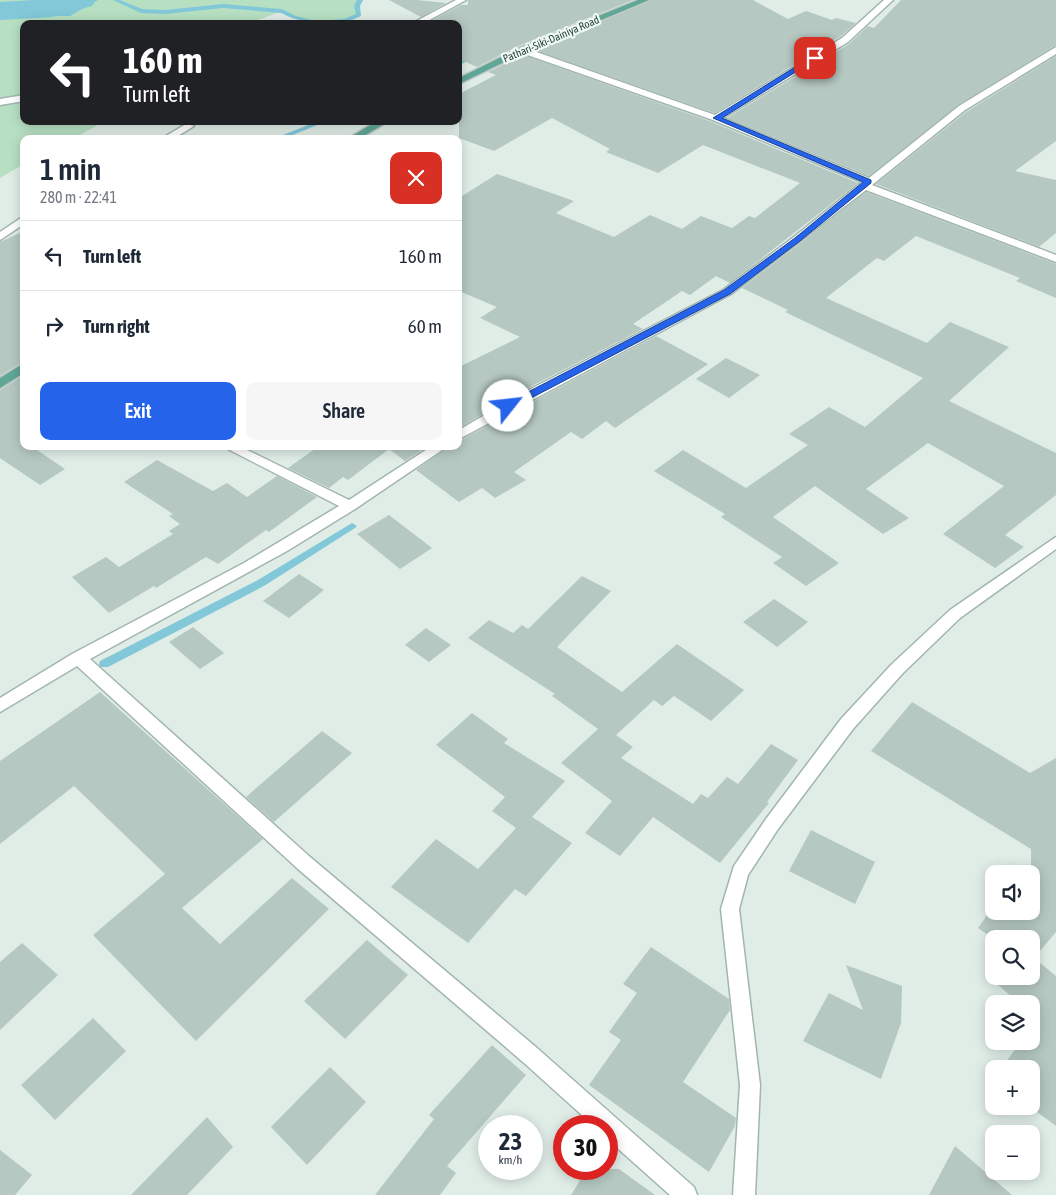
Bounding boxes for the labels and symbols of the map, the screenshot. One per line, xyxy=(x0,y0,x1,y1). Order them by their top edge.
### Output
street label: Pathari-Siki-Dainiya Road xyxy=(501,13,601,65)
pin xyxy=(794,37,836,79)
position arrow xyxy=(481,379,533,431)
speed limit sign: 30 xyxy=(553,1115,618,1180)

